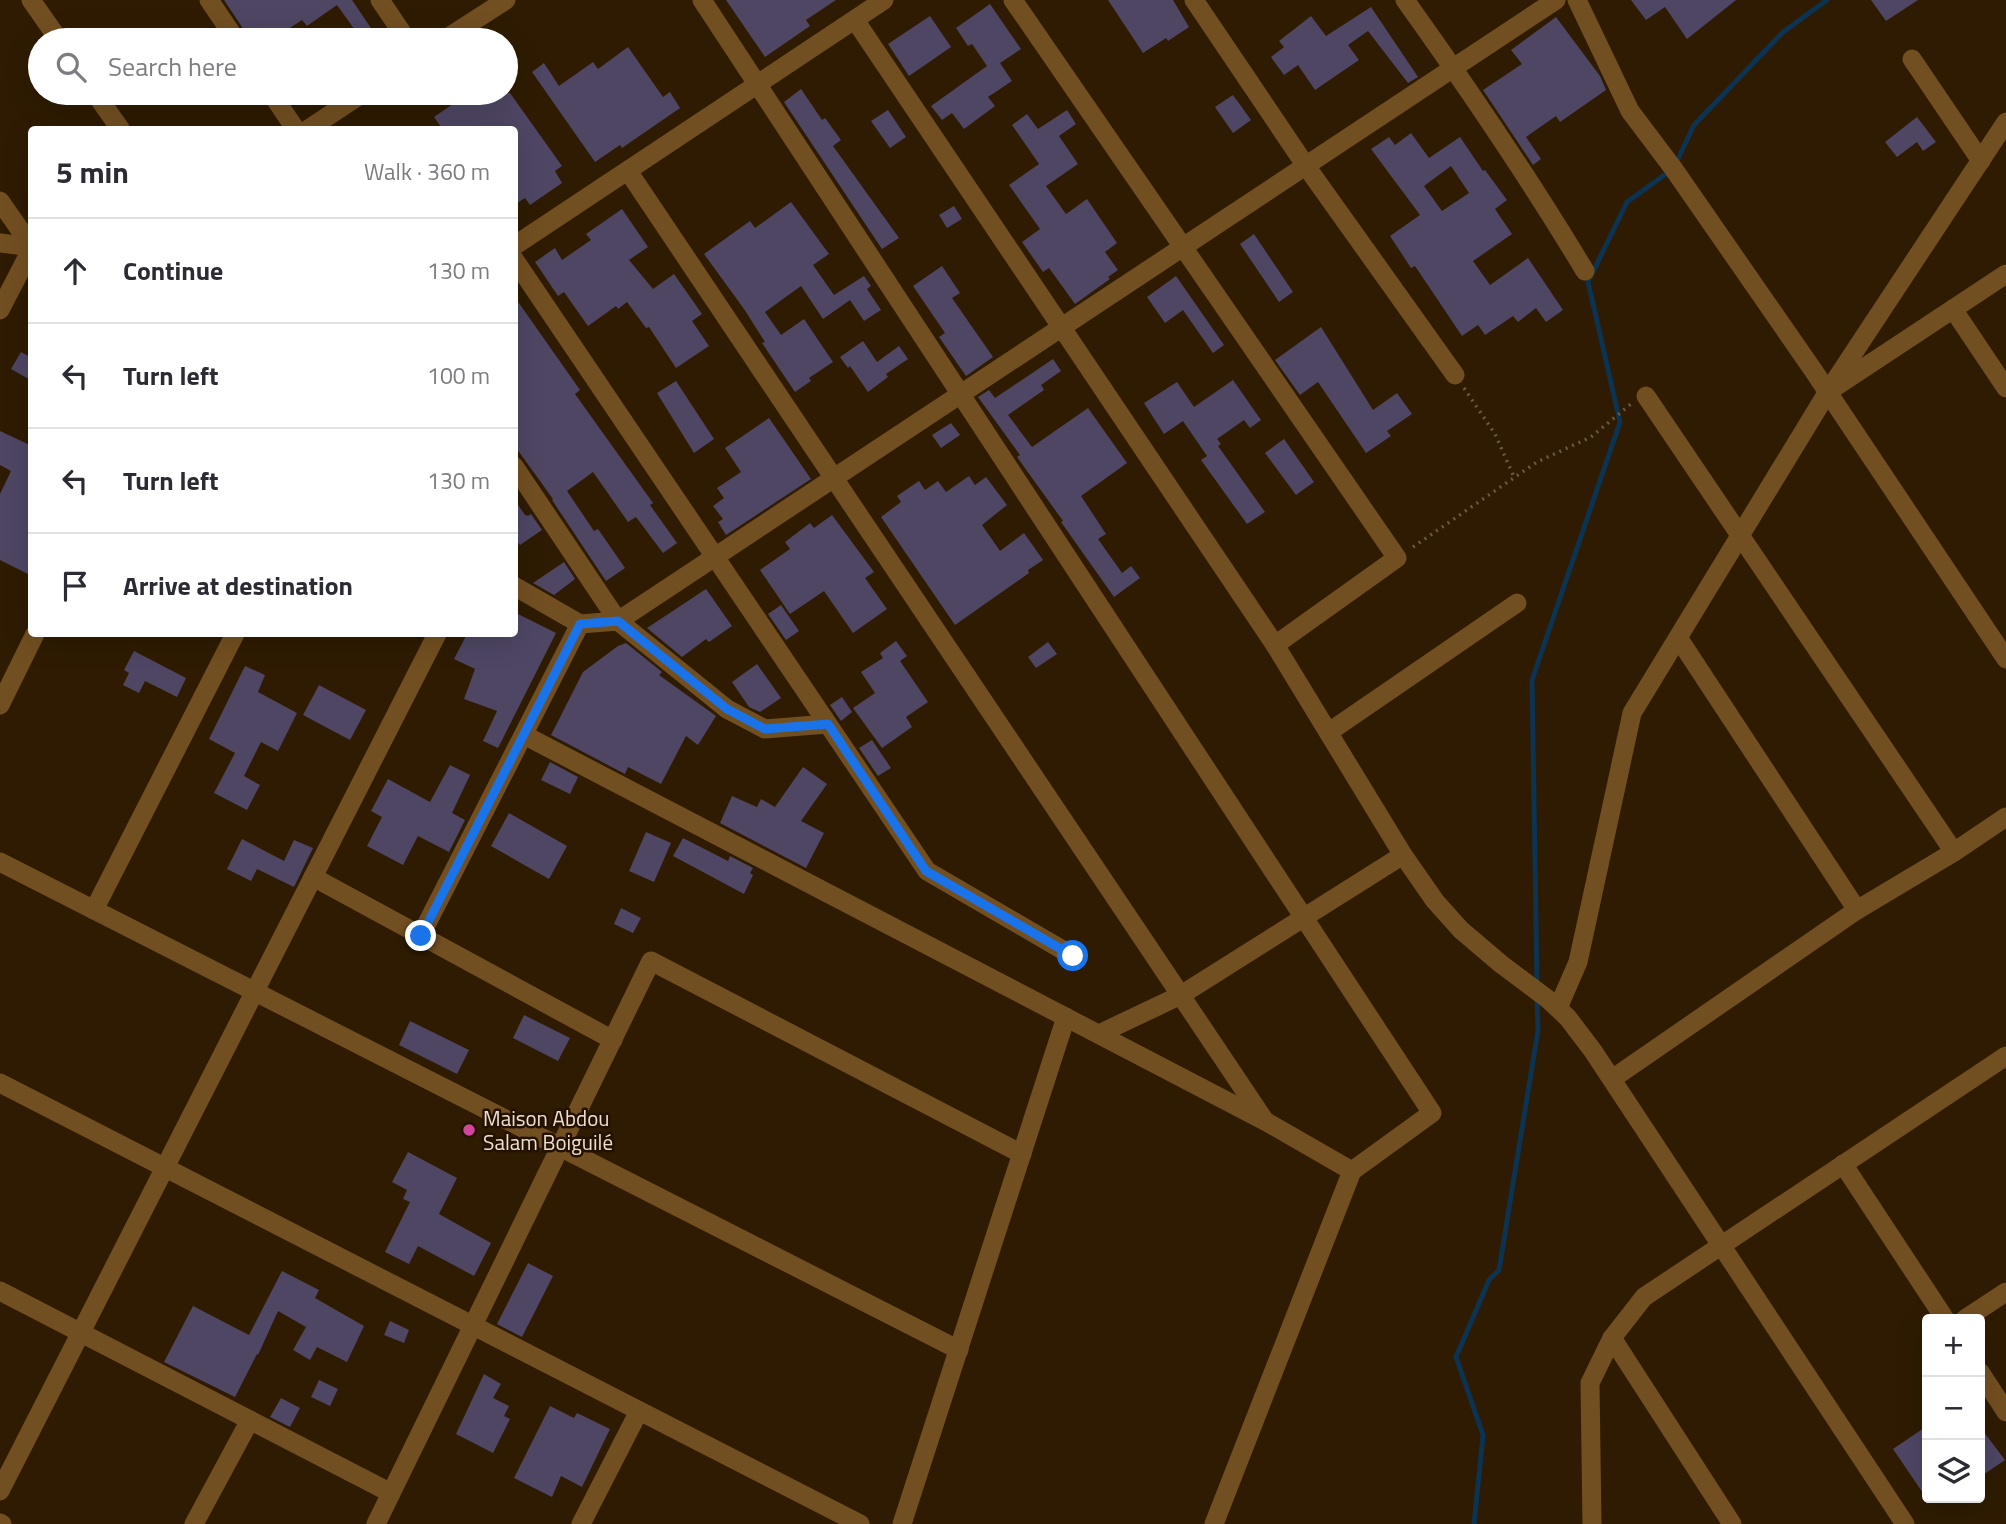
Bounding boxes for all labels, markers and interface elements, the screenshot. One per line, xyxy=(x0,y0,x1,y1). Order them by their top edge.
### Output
search box xyxy=(28,28,518,105)
text: Search here xyxy=(108,47,237,86)
icon: search xyxy=(52,48,90,86)
text: 5 min xyxy=(56,149,129,195)
text: Walk · 360 m xyxy=(364,154,490,189)
text: Continue xyxy=(123,251,223,290)
icon: ahead xyxy=(56,252,94,290)
text: 130 m xyxy=(427,253,490,288)
text: Turn left xyxy=(123,356,218,395)
icon: left xyxy=(56,357,94,395)
text: 100 m xyxy=(427,358,490,393)
text: Turn left xyxy=(123,461,218,500)
icon: left xyxy=(56,462,94,500)
text: 130 m xyxy=(427,463,490,498)
text: Arrive at destination xyxy=(123,566,353,605)
icon: arrive xyxy=(56,567,94,605)
route end xyxy=(405,920,436,951)
route start xyxy=(1057,940,1088,971)
place label: Maison Abdou Salam Boiguilé xyxy=(483,1102,613,1158)
marker: Maison Abdou Salam Boiguilé xyxy=(461,1122,477,1138)
map controls xyxy=(1922,1314,1985,1503)
button: + xyxy=(1922,1314,1985,1377)
button: − xyxy=(1922,1377,1985,1440)
button: layers xyxy=(1922,1440,1985,1503)

